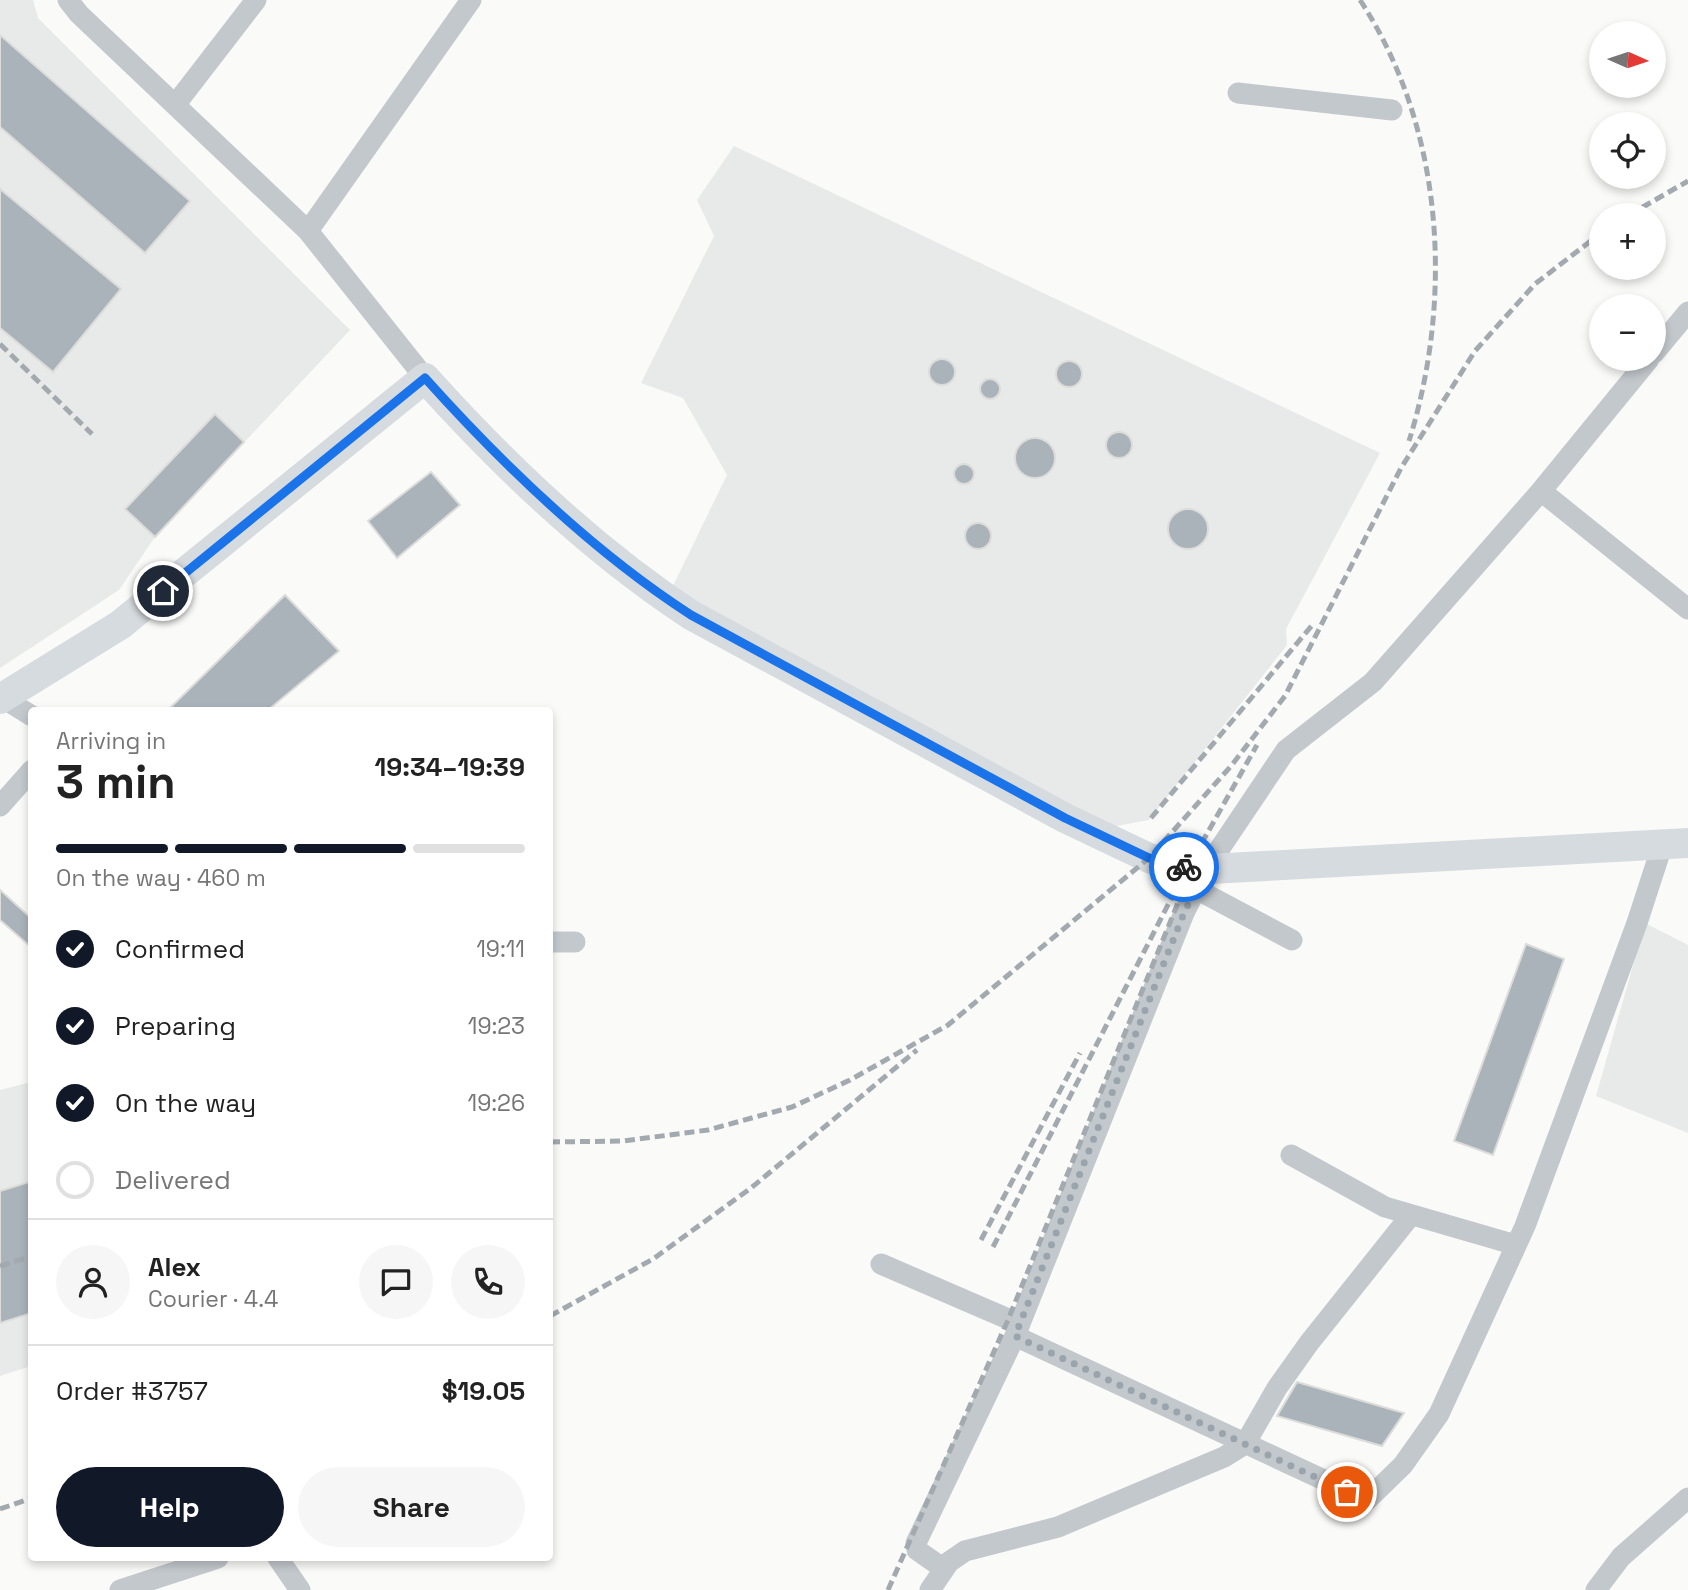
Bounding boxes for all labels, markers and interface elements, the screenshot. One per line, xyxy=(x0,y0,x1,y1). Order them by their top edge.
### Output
north arrow xyxy=(1589,21,1666,98)
map controls xyxy=(1589,21,1666,371)
button: locate xyxy=(1589,112,1666,189)
button: + xyxy=(1589,203,1666,280)
button: − xyxy=(1589,294,1666,371)
pin xyxy=(133,561,193,621)
icon: home xyxy=(144,572,182,610)
text: Arriving in xyxy=(56,726,166,756)
text: 19:34–19:39 xyxy=(374,750,525,784)
text: 3 min xyxy=(56,753,176,811)
courier xyxy=(1149,832,1219,902)
icon: bike xyxy=(1165,848,1203,886)
text: On the way · 460 m xyxy=(56,863,266,893)
icon: check xyxy=(56,930,94,968)
text: Confirmed xyxy=(115,932,245,966)
text: 19:11 xyxy=(476,934,525,964)
icon: check xyxy=(56,1007,94,1045)
text: Preparing xyxy=(115,1009,236,1043)
text: 19:23 xyxy=(468,1011,525,1041)
icon: check xyxy=(56,1084,94,1122)
text: On the way xyxy=(115,1086,256,1120)
text: 19:26 xyxy=(468,1088,525,1118)
text: Delivered xyxy=(115,1163,231,1197)
button: person xyxy=(56,1245,130,1319)
button: chat xyxy=(359,1245,433,1319)
button: phone xyxy=(451,1245,525,1319)
text: Alex xyxy=(148,1250,201,1284)
text: Courier · 4.4 xyxy=(148,1284,278,1314)
text: Order #3757 xyxy=(56,1374,208,1408)
text: $19.05 xyxy=(442,1374,525,1408)
pin xyxy=(1317,1462,1377,1522)
button: Help xyxy=(56,1467,284,1547)
button: Share xyxy=(298,1467,525,1547)
icon: bag xyxy=(1328,1473,1366,1511)

